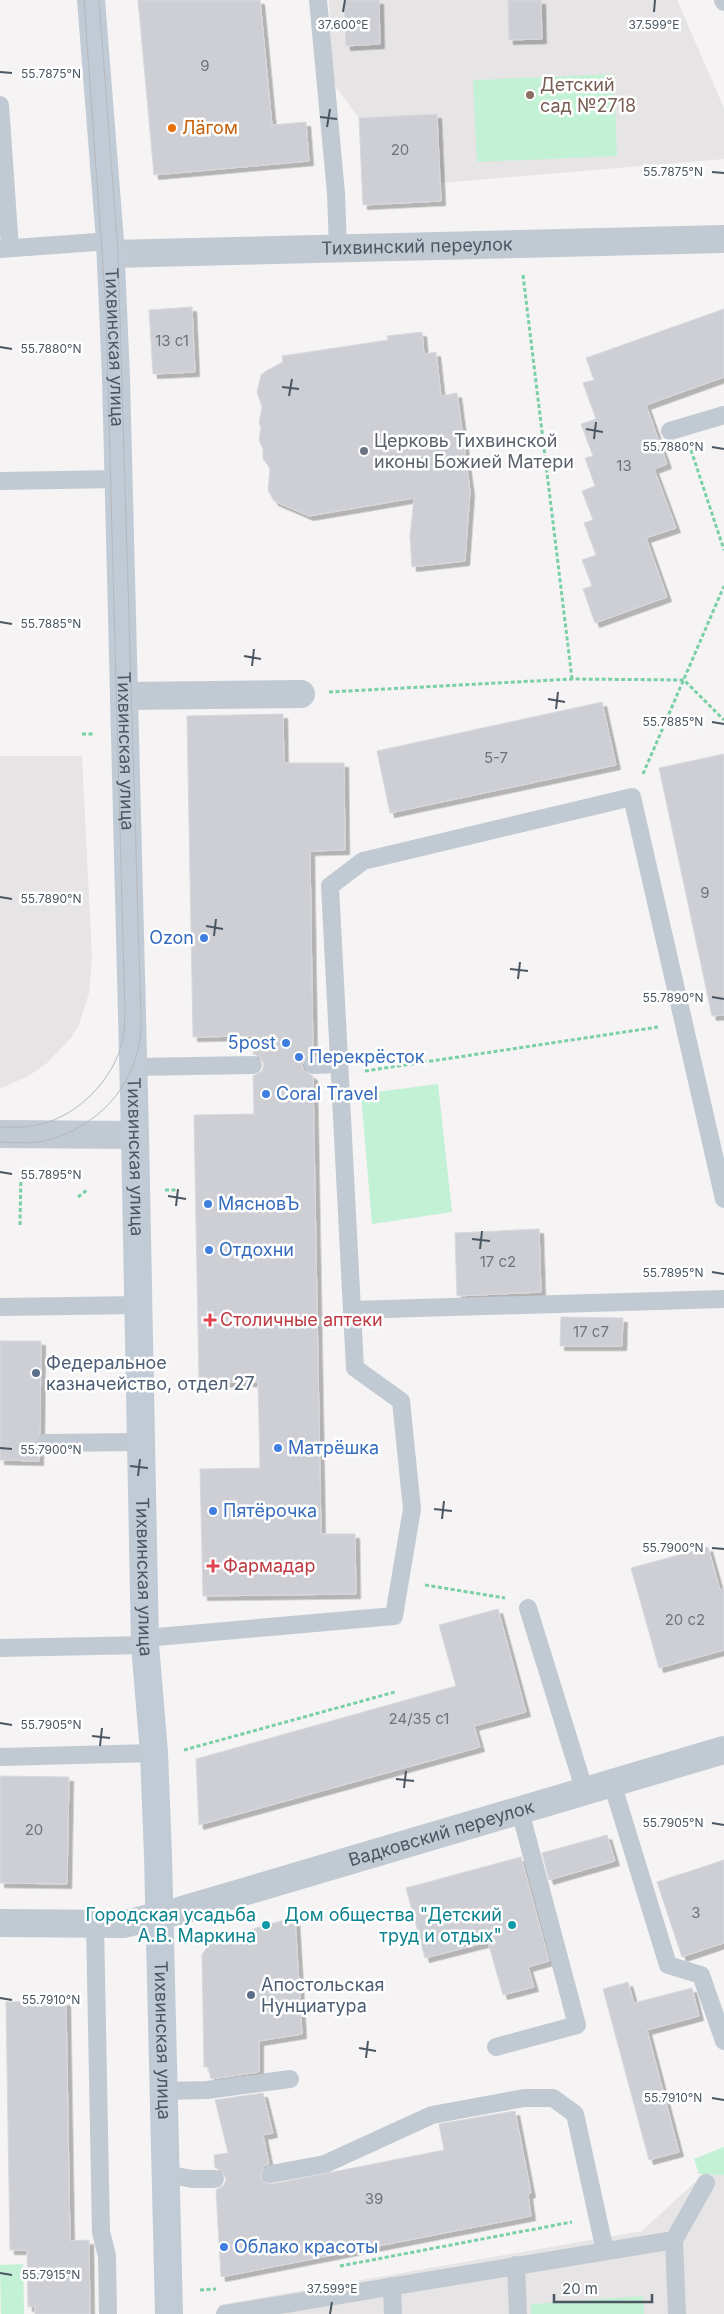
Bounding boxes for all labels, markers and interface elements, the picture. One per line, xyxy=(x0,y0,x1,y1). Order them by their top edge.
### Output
text: 37.600°E xyxy=(317,17,369,32)
text: 37.599°E xyxy=(629,17,679,32)
house number: 9 xyxy=(200,56,210,75)
text: 55.7875°N xyxy=(21,66,81,81)
place label: Детский сад №2718 xyxy=(540,74,636,116)
marker: Детский сад №2718 xyxy=(524,89,536,101)
place label: Лäгом xyxy=(182,117,238,138)
marker: Лäгом xyxy=(166,122,178,134)
house number: 20 xyxy=(391,140,409,159)
text: 55.7875°N xyxy=(643,164,703,179)
street label: Тихвинский переулок xyxy=(321,233,513,259)
street label: Тихвинская улица xyxy=(101,267,128,427)
house number: 13 с1 xyxy=(155,331,189,350)
text: 55.7880°N xyxy=(20,341,82,356)
place label: Церковь Тихвинской иконы Божией Матери xyxy=(374,430,574,472)
text: 55.7880°N xyxy=(642,439,704,454)
marker: Церковь Тихвинской иконы Божией Матери xyxy=(358,445,370,457)
house number: 13 xyxy=(616,456,632,475)
text: 55.7885°N xyxy=(21,616,81,631)
street label: Тихвинская улица xyxy=(113,671,138,831)
text: 55.7885°N xyxy=(643,714,703,729)
house number: 5-7 xyxy=(484,748,508,767)
house number: 9 xyxy=(700,883,710,902)
text: 55.7890°N xyxy=(20,891,82,906)
place label: Ozon xyxy=(149,927,194,948)
marker: Ozon xyxy=(198,932,210,944)
text: 55.7890°N xyxy=(642,990,704,1005)
place label: 5post xyxy=(228,1032,276,1053)
marker: 5post xyxy=(280,1037,292,1049)
place label: Перекрёсток xyxy=(309,1046,425,1067)
marker: Перекрёсток xyxy=(293,1051,305,1063)
street label: Тихвинская улица xyxy=(124,1077,148,1237)
place label: Coral Travel xyxy=(276,1083,378,1104)
marker: Coral Travel xyxy=(260,1088,272,1100)
text: 55.7895°N xyxy=(21,1167,81,1182)
place label: МясновЪ xyxy=(218,1193,300,1214)
marker: МясновЪ xyxy=(202,1198,214,1210)
place label: Отдохни xyxy=(219,1239,294,1260)
marker: Отдохни xyxy=(203,1244,215,1256)
house number: 17 с2 xyxy=(480,1252,516,1271)
text: 55.7895°N xyxy=(643,1265,703,1280)
place label: Столичные аптеки xyxy=(220,1309,383,1330)
marker: Столичные аптеки xyxy=(204,1314,216,1326)
house number: 17 с7 xyxy=(573,1322,609,1341)
place label: Федеральное казначейство, отдел 27 xyxy=(46,1352,255,1394)
marker: Федеральное казначейство, отдел 27 xyxy=(30,1367,42,1379)
place label: Матрёшка xyxy=(288,1437,379,1458)
text: 55.7900°N xyxy=(20,1442,82,1457)
marker: Матрёшка xyxy=(272,1442,284,1454)
street label: Тихвинская улица xyxy=(132,1497,157,1657)
place label: Пятёрочка xyxy=(223,1500,317,1521)
marker: Пятёрочка xyxy=(207,1505,219,1517)
text: 55.7900°N xyxy=(642,1540,704,1555)
place label: Фармадар xyxy=(223,1555,315,1576)
marker: Фармадар xyxy=(207,1560,219,1572)
house number: 20 с2 xyxy=(665,1610,705,1629)
house number: 24/35 с1 xyxy=(389,1709,449,1728)
text: 55.7905°N xyxy=(20,1717,82,1732)
street label: Вадковский переулок xyxy=(346,1796,537,1870)
text: 55.7905°N xyxy=(642,1815,704,1830)
house number: 20 xyxy=(25,1820,43,1839)
house number: 3 xyxy=(691,1903,701,1922)
place label: Городская усадьба А.В. Маркина xyxy=(85,1904,256,1946)
place label: Дом общества "Детский труд и отдых" xyxy=(284,1904,502,1946)
marker: Городская усадьба А.В. Маркина xyxy=(260,1919,272,1931)
marker: Дом общества "Детский труд и отдых" xyxy=(506,1919,518,1931)
street label: Тихвинская улица xyxy=(151,1961,175,2120)
place label: Апостольская Нунциатура xyxy=(261,1974,385,2016)
marker: Апостольская Нунциатура xyxy=(245,1989,257,2001)
text: 55.7910°N xyxy=(22,1992,80,2007)
text: 55.7910°N xyxy=(644,2090,702,2105)
house number: 39 xyxy=(365,2189,383,2208)
place label: Облако красоты xyxy=(234,2236,378,2257)
marker: Облако красоты xyxy=(218,2241,230,2253)
text: 55.7915°N xyxy=(22,2267,80,2282)
scale bar xyxy=(554,2272,652,2304)
text: 20 m xyxy=(562,2279,598,2298)
text: 37.599°E xyxy=(307,2281,357,2296)

